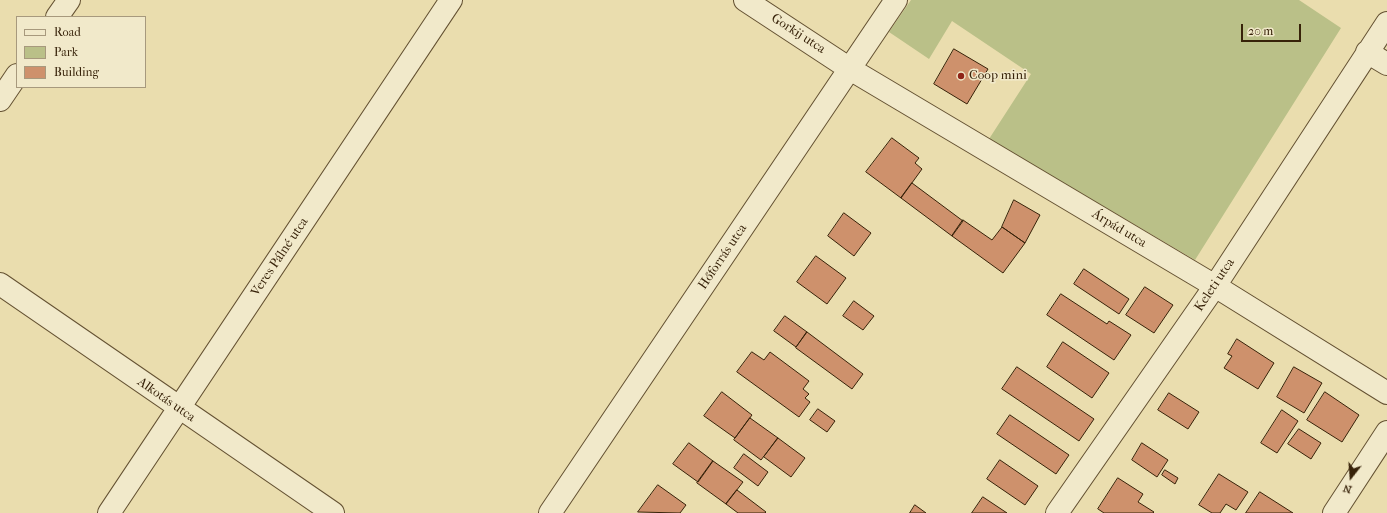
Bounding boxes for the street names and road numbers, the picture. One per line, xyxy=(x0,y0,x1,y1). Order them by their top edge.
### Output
street label: Gorkij utca xyxy=(768,11,828,57)
street label: Árpád utca xyxy=(1089,207,1149,251)
street label: Veres Pálné utca xyxy=(248,215,312,299)
street label: Hőforrás utca xyxy=(695,221,751,293)
street label: Keleti utca xyxy=(1192,256,1238,314)
street label: Alkotás utca xyxy=(134,374,198,426)

